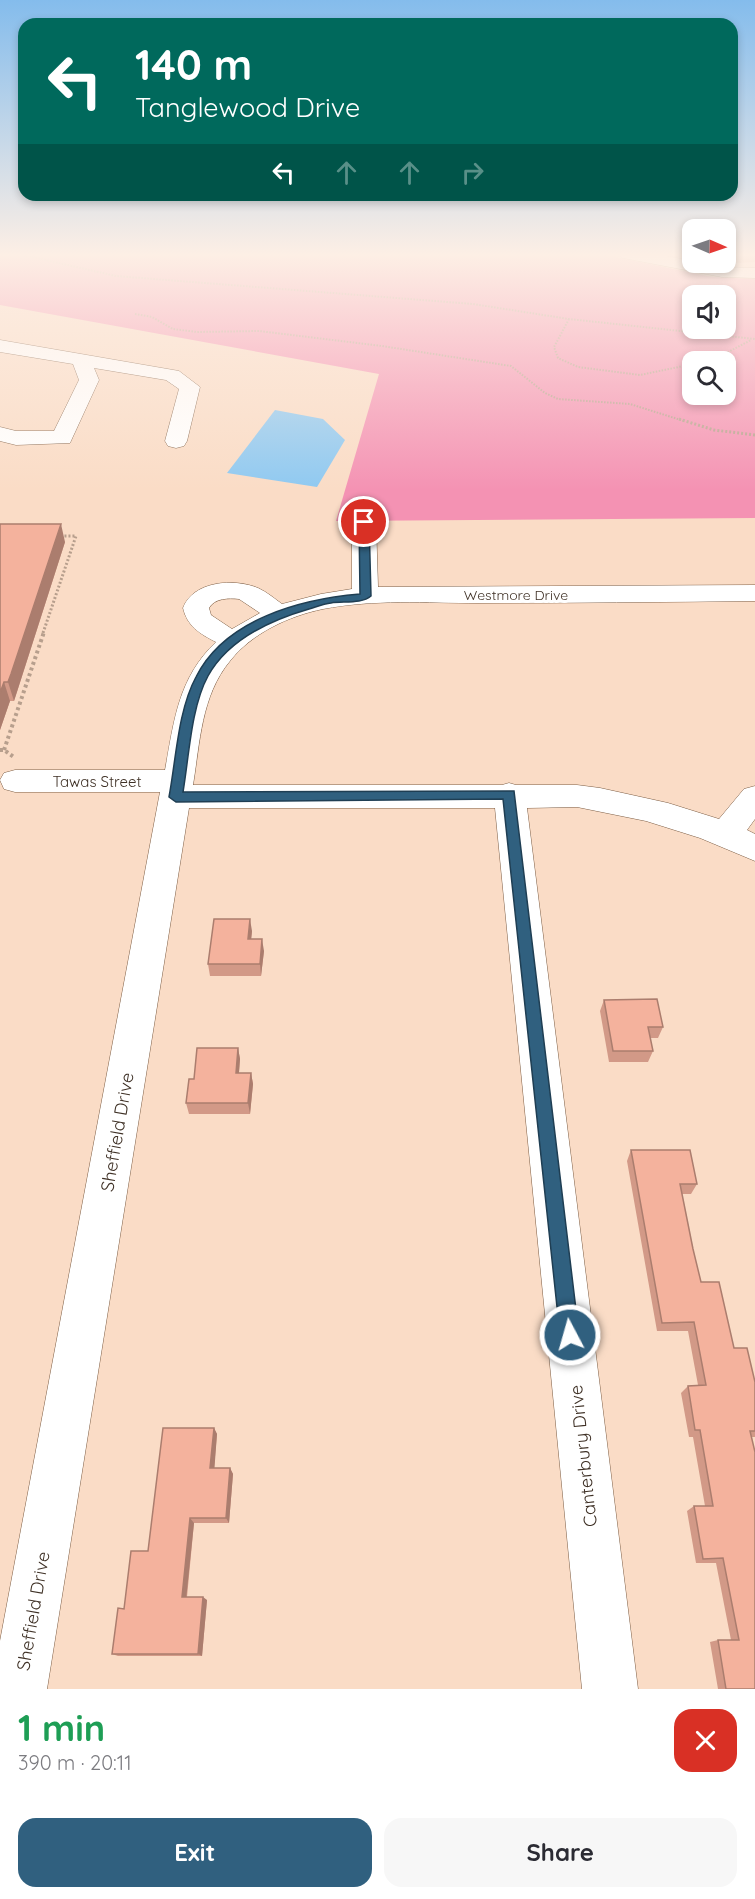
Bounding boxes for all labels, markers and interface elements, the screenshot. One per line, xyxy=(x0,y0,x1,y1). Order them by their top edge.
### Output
text: 140 m xyxy=(135,38,252,91)
icon: left xyxy=(36,42,114,120)
text: Tanglewood Drive xyxy=(135,90,360,124)
icon: left xyxy=(267,156,300,189)
icon: ahead xyxy=(330,156,363,189)
icon: ahead xyxy=(393,156,426,189)
icon: right xyxy=(456,156,489,189)
north arrow xyxy=(682,219,736,273)
map controls xyxy=(682,219,736,405)
button: sound xyxy=(682,285,736,339)
button: search xyxy=(682,351,736,405)
pin xyxy=(338,496,389,547)
icon: arrive xyxy=(347,505,380,538)
street label: Westmore Drive xyxy=(464,586,568,604)
street label: Tawas Street xyxy=(52,772,142,791)
street label: Sheffield Drive xyxy=(95,1071,139,1193)
position arrow xyxy=(538,1303,602,1367)
street label: Canterbury Drive xyxy=(564,1384,602,1528)
street label: Sheffield Drive xyxy=(11,1550,55,1672)
text: 1 min xyxy=(18,1705,105,1750)
button: close xyxy=(674,1709,737,1772)
text: 390 m · 20:11 xyxy=(18,1750,132,1775)
button: Exit xyxy=(18,1818,372,1887)
button: Share xyxy=(384,1818,737,1887)

